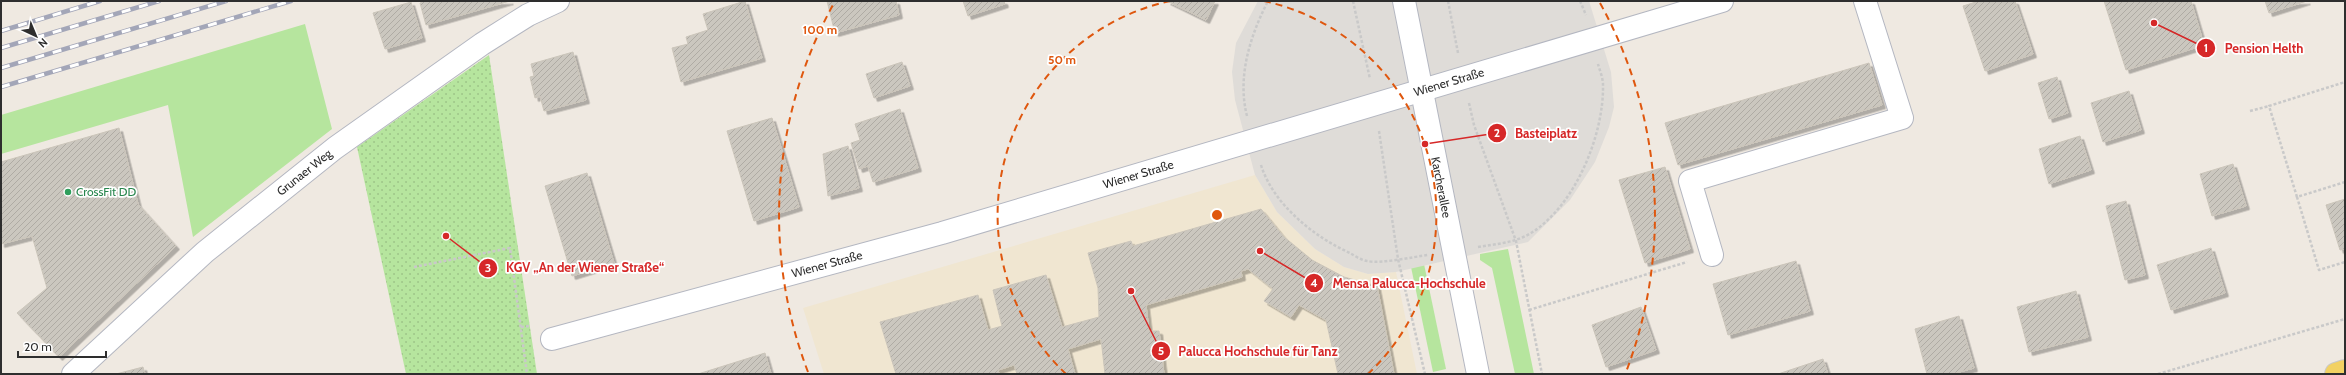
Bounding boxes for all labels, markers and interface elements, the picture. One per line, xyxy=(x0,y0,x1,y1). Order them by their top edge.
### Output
north arrow xyxy=(16,16,56,56)
text: 100 m xyxy=(803,22,837,37)
text: N xyxy=(35,35,51,51)
callout: Pension Helth xyxy=(2196,36,2311,61)
text: 1 xyxy=(2204,40,2208,55)
text: Pension Helth xyxy=(2225,40,2303,56)
text: 50 m xyxy=(1048,52,1076,67)
street label: Wiener Straße xyxy=(1412,64,1486,99)
callout: Basteiplatz xyxy=(1487,121,1586,146)
text: 2 xyxy=(1494,125,1500,140)
text: Basteiplatz xyxy=(1515,125,1577,141)
street label: Grunaer Weg xyxy=(274,145,335,199)
street label: Karcherallee xyxy=(1428,156,1455,219)
street label: Wiener Straße xyxy=(1101,157,1175,192)
place label: CrossFit DD xyxy=(76,184,137,199)
marker: CrossFit DD xyxy=(63,187,73,197)
centre of rings xyxy=(1210,208,1224,222)
street label: Wiener Straße xyxy=(790,247,864,281)
callout: KGV „An der Wiener Straße“ xyxy=(478,255,673,280)
text: KGV „An der Wiener Straße“ xyxy=(506,259,664,275)
text: 3 xyxy=(485,260,491,275)
callout: Mensa Palucca-Hochschule xyxy=(1304,271,1493,296)
text: 4 xyxy=(1310,275,1318,290)
text: Mensa Palucca-Hochschule xyxy=(1332,275,1486,291)
scale bar xyxy=(18,333,106,359)
text: 20 m xyxy=(24,339,52,354)
callout: Palucca Hochschule für Tanz xyxy=(1151,339,1346,364)
text: 5 xyxy=(1158,343,1164,358)
text: Palucca Hochschule für Tanz xyxy=(1178,343,1338,359)

